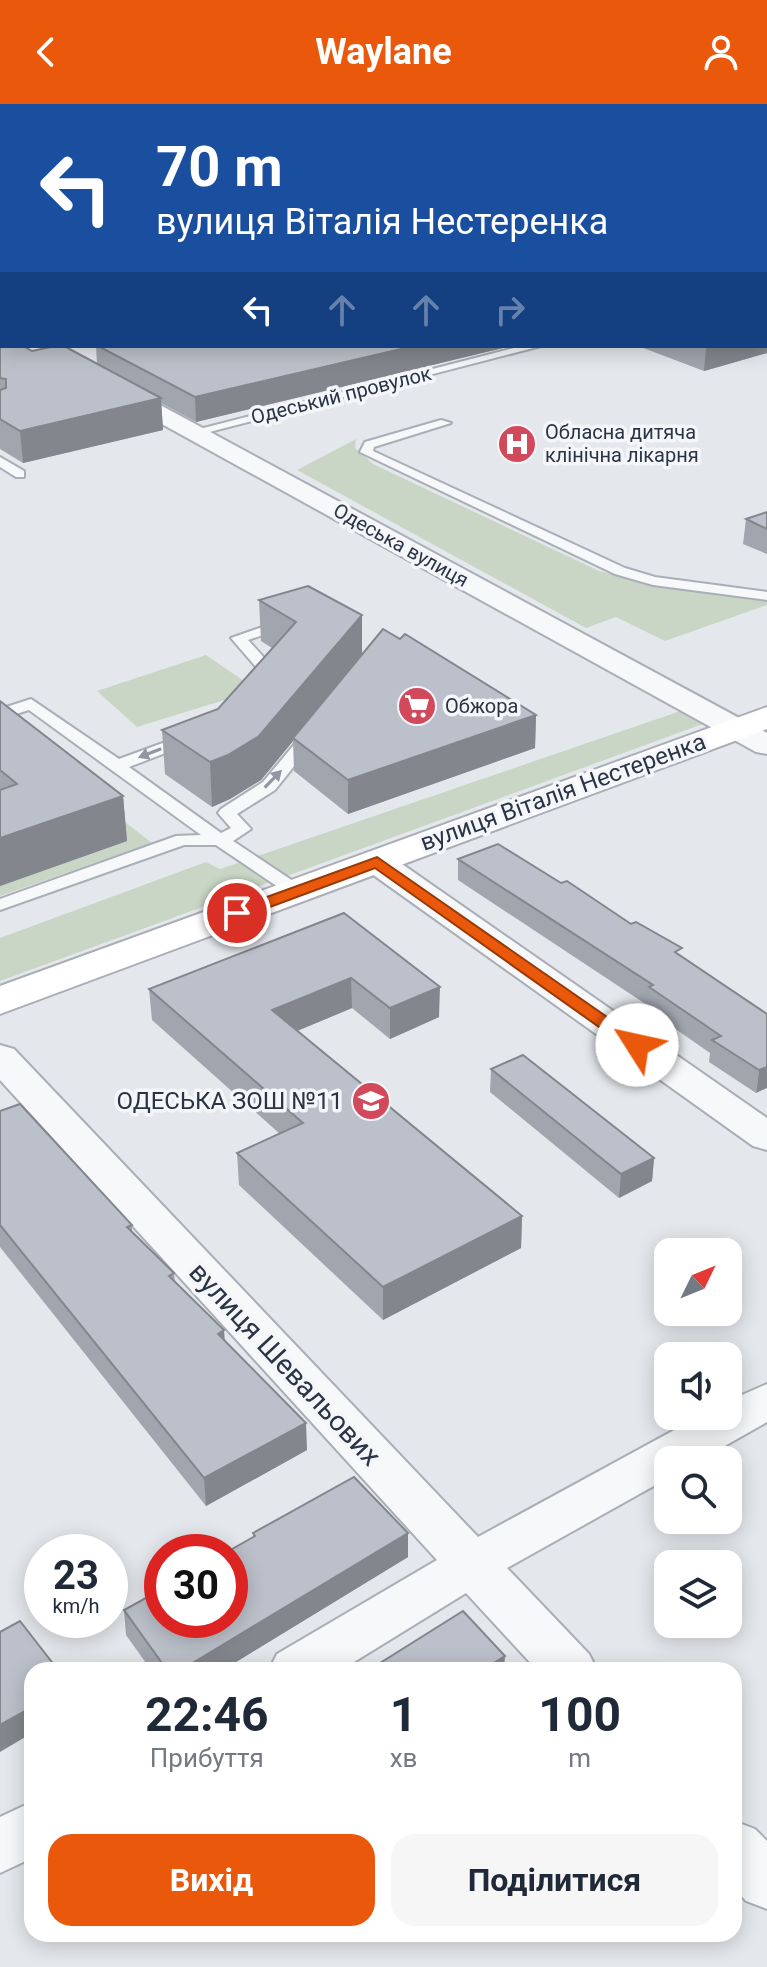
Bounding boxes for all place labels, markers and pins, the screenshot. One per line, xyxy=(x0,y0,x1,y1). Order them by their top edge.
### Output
place label: Обласна дитяча клінічна лікарня xyxy=(545,420,699,467)
hospital icon: Обласна дитяча клінічна лікарня xyxy=(496,423,538,465)
supermarket icon: Обжора xyxy=(396,685,438,727)
place label: Обжора xyxy=(445,694,518,718)
pin xyxy=(203,879,271,947)
school or university icon: ОДЕСЬКА ЗОШ №11 xyxy=(350,1080,392,1122)
place label: ОДЕСЬКА ЗОШ №11 xyxy=(117,1087,343,1115)

